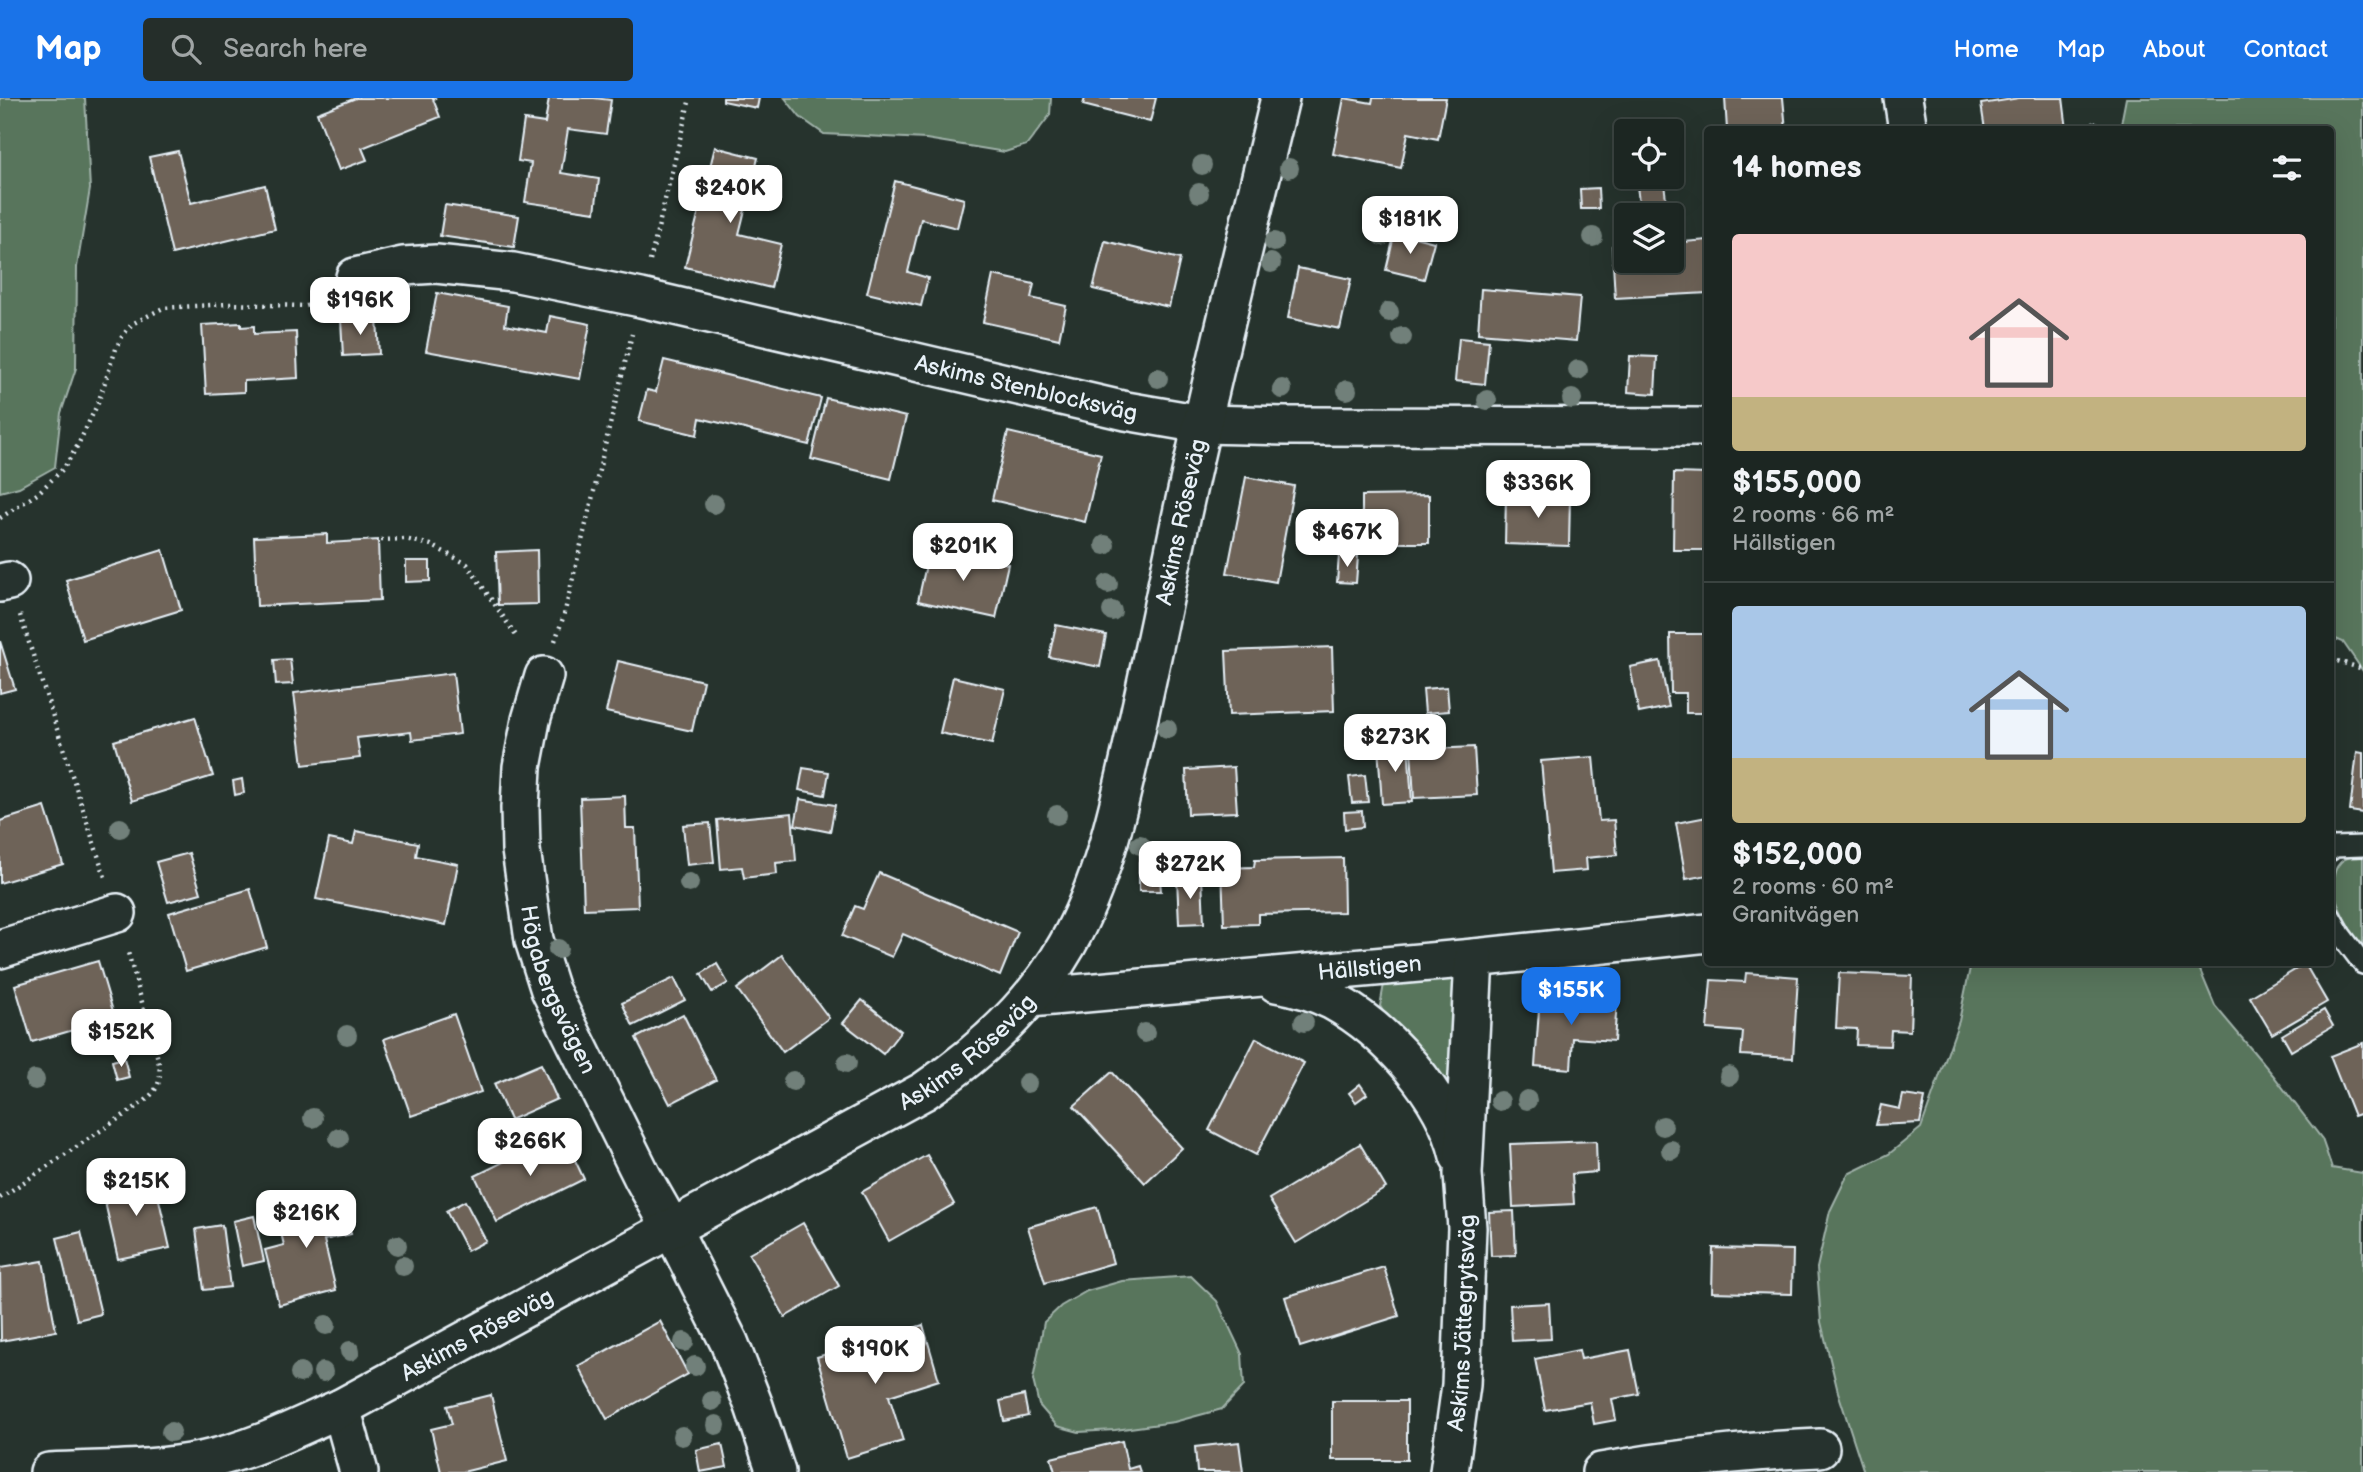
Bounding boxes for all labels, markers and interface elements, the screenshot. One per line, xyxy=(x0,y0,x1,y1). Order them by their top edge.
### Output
search box xyxy=(143,18,633,81)
text: Map xyxy=(35,29,101,69)
icon: search xyxy=(167,30,205,68)
text: Search here xyxy=(223,34,367,65)
text: Home xyxy=(1954,35,2019,64)
text: Map xyxy=(2057,35,2105,64)
text: About xyxy=(2143,35,2205,64)
text: Contact xyxy=(2243,35,2328,64)
map controls xyxy=(1614,119,1684,273)
button: locate xyxy=(1614,119,1684,189)
icon: filters xyxy=(2268,149,2306,187)
text: 14 homes xyxy=(1732,150,1861,186)
pin: $240K xyxy=(681,166,779,225)
text: $240K xyxy=(694,174,766,202)
pin: $181K xyxy=(1361,197,1459,256)
button: layers xyxy=(1614,203,1684,273)
text: $181K xyxy=(1378,205,1442,233)
pin: $196K xyxy=(311,278,409,337)
icon: home xyxy=(1956,280,2082,406)
text: $196K xyxy=(326,286,394,314)
street label: Askims Stenblocksväg xyxy=(912,349,1140,428)
street label: Askims Röseväg xyxy=(1150,436,1213,608)
pin: $336K xyxy=(1489,460,1587,520)
text: $155,000 xyxy=(1732,465,1862,501)
text: $336K xyxy=(1502,469,1574,497)
text: 2 rooms · 66 m² xyxy=(1732,501,1894,529)
pin: $467K xyxy=(1298,510,1396,569)
text: $467K xyxy=(1312,518,1382,546)
pin: $201K xyxy=(914,524,1012,583)
text: Hällstigen xyxy=(1732,529,1836,557)
text: $201K xyxy=(929,532,997,560)
icon: home xyxy=(1956,652,2082,778)
pin: $273K xyxy=(1346,714,1444,774)
text: $273K xyxy=(1360,723,1430,751)
text: $152,000 xyxy=(1732,837,1862,873)
pin: $272K xyxy=(1141,842,1239,901)
text: $272K xyxy=(1155,850,1225,878)
text: 2 rooms · 60 m² xyxy=(1732,873,1894,901)
text: Granitvägen xyxy=(1732,901,1859,929)
street label: Högabergsvägen xyxy=(514,903,602,1078)
street label: Hällstigen xyxy=(1317,950,1423,987)
pin: $155K xyxy=(1522,968,1620,1027)
text: $155K xyxy=(1537,976,1605,1004)
street label: Askims Röseväg xyxy=(894,989,1042,1117)
pin: $152K xyxy=(72,1010,170,1069)
text: $152K xyxy=(87,1018,155,1046)
pin: $266K xyxy=(481,1118,579,1178)
text: $266K xyxy=(494,1127,566,1155)
pin: $215K xyxy=(87,1158,185,1218)
text: $215K xyxy=(102,1167,170,1195)
pin: $216K xyxy=(257,1190,355,1250)
text: $216K xyxy=(272,1199,340,1227)
street label: Askims Jättegrytsväg xyxy=(1442,1213,1482,1433)
street label: Askims Röseväg xyxy=(396,1282,558,1388)
pin: $190K xyxy=(826,1326,924,1386)
text: $190K xyxy=(841,1335,909,1363)

